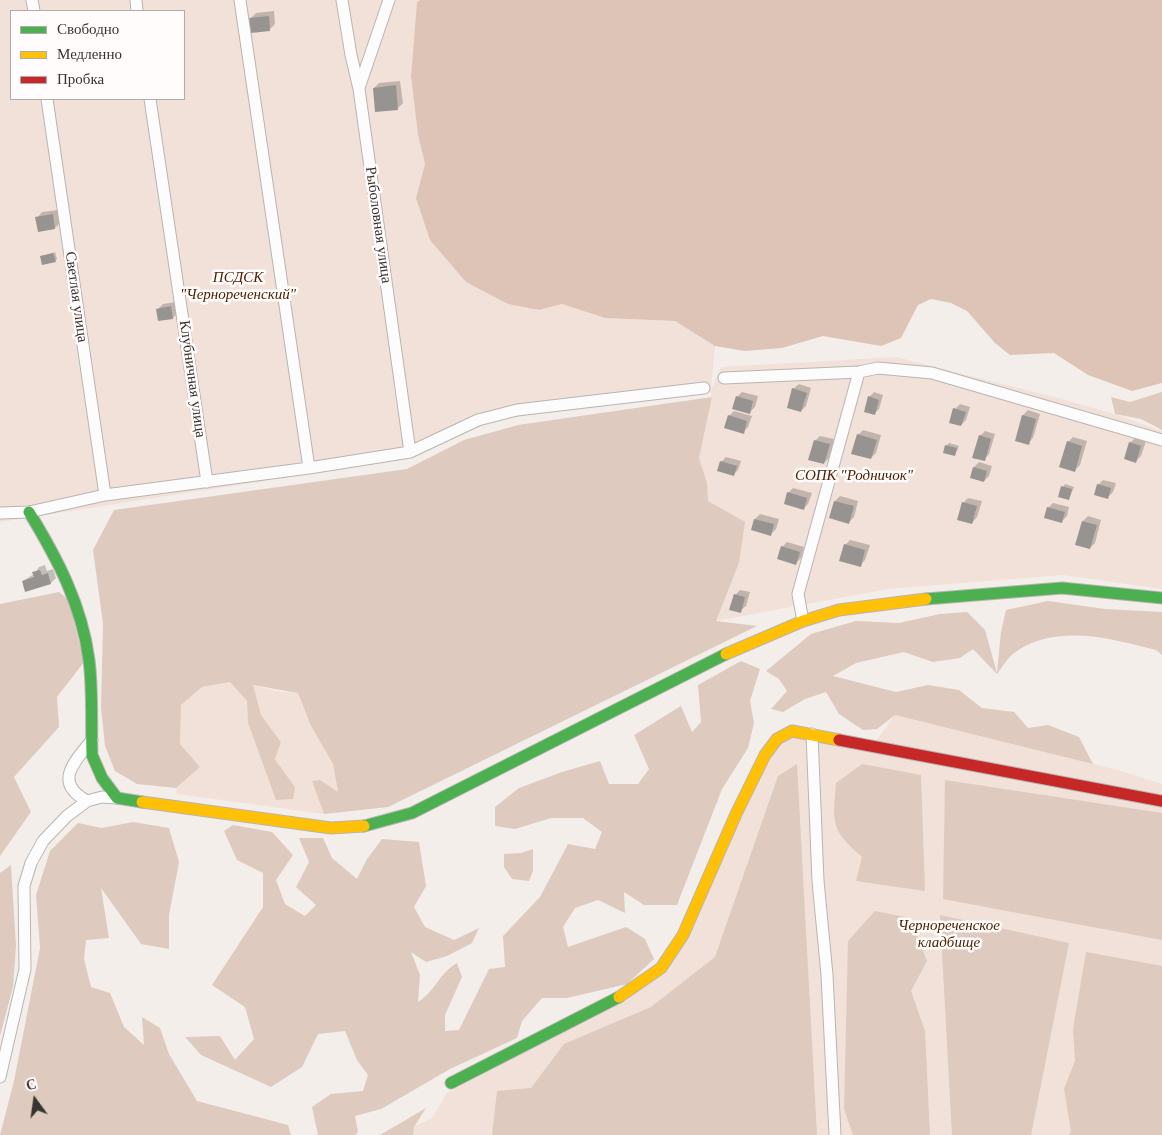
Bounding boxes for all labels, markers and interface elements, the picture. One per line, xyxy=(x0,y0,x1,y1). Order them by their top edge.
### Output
legend xyxy=(10,10,185,100)
text: Свободно xyxy=(57,21,119,37)
text: Медленно xyxy=(57,46,122,62)
text: Пробка xyxy=(57,71,104,87)
street label: Рыболовная улица xyxy=(361,165,395,285)
street label: Светлая улица xyxy=(61,250,91,344)
park label: ПСДСК "Чернореченский" xyxy=(180,269,296,304)
street label: Клубничная улица xyxy=(175,319,209,439)
park label: СОПК "Родничок" xyxy=(795,467,913,485)
park label: Чернореченское кладбище xyxy=(898,917,1000,952)
north arrow xyxy=(10,1075,60,1125)
text: С xyxy=(25,1076,38,1093)

